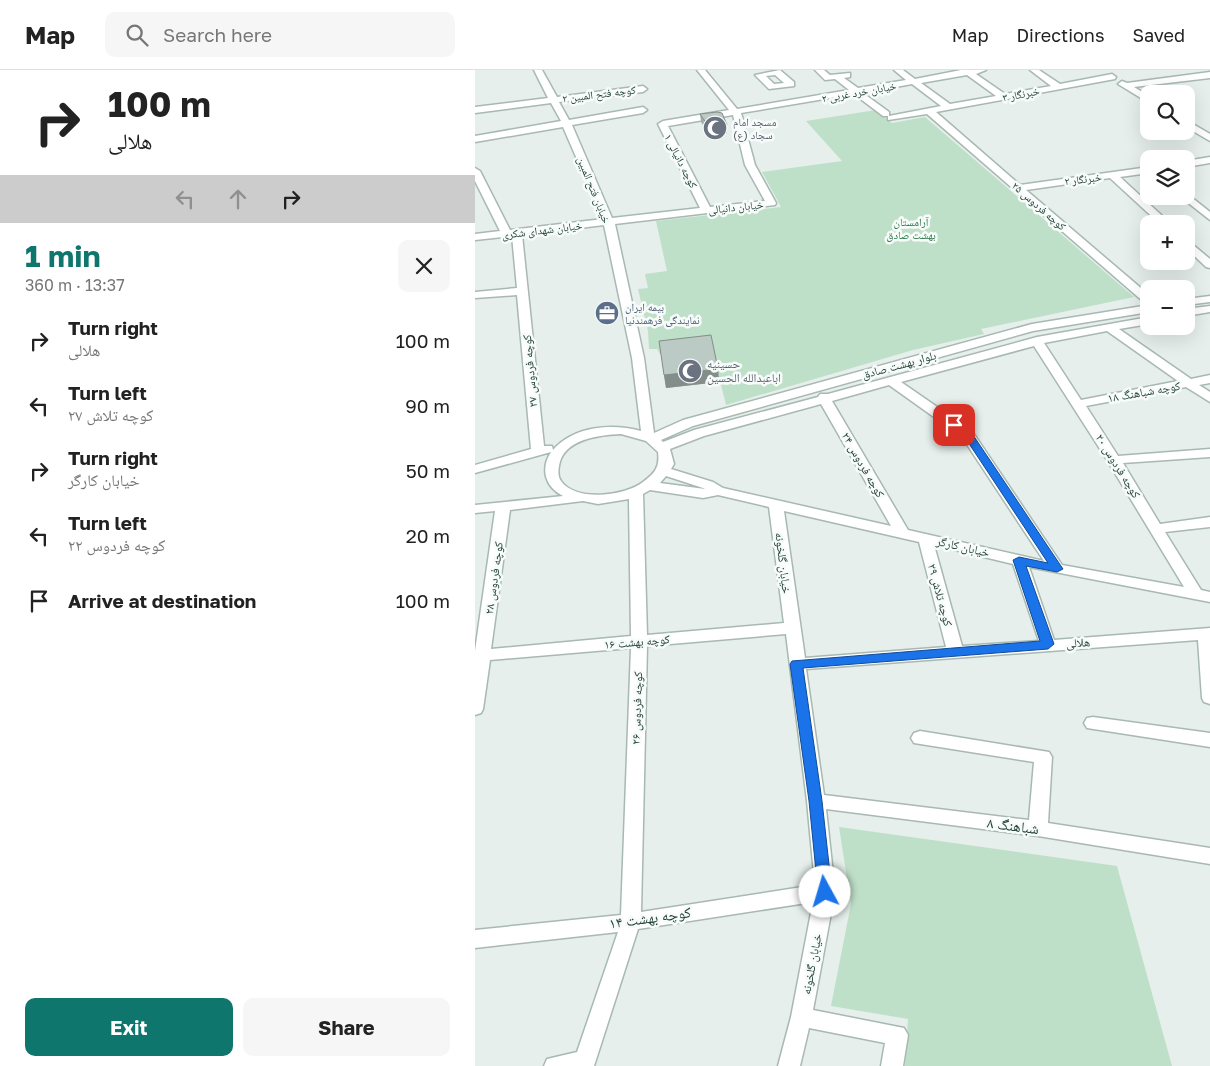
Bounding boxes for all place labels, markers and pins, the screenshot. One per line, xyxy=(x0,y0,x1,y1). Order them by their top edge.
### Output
mosque icon: مسجد امام سجاد (ع) xyxy=(702,115,728,141)
place label: مسجد امام سجاد (ع) xyxy=(733,115,776,142)
office icon: بیمه ایران نمایندگی فرهمندنیا xyxy=(594,300,620,326)
place label: بیمه ایران نمایندگی فرهمندنیا xyxy=(625,300,700,327)
place label: حسینیه اباعبدالله الحسین xyxy=(707,356,781,385)
mosque icon: حسینیه اباعبدالله الحسین xyxy=(677,358,703,384)
pin xyxy=(933,404,975,446)

